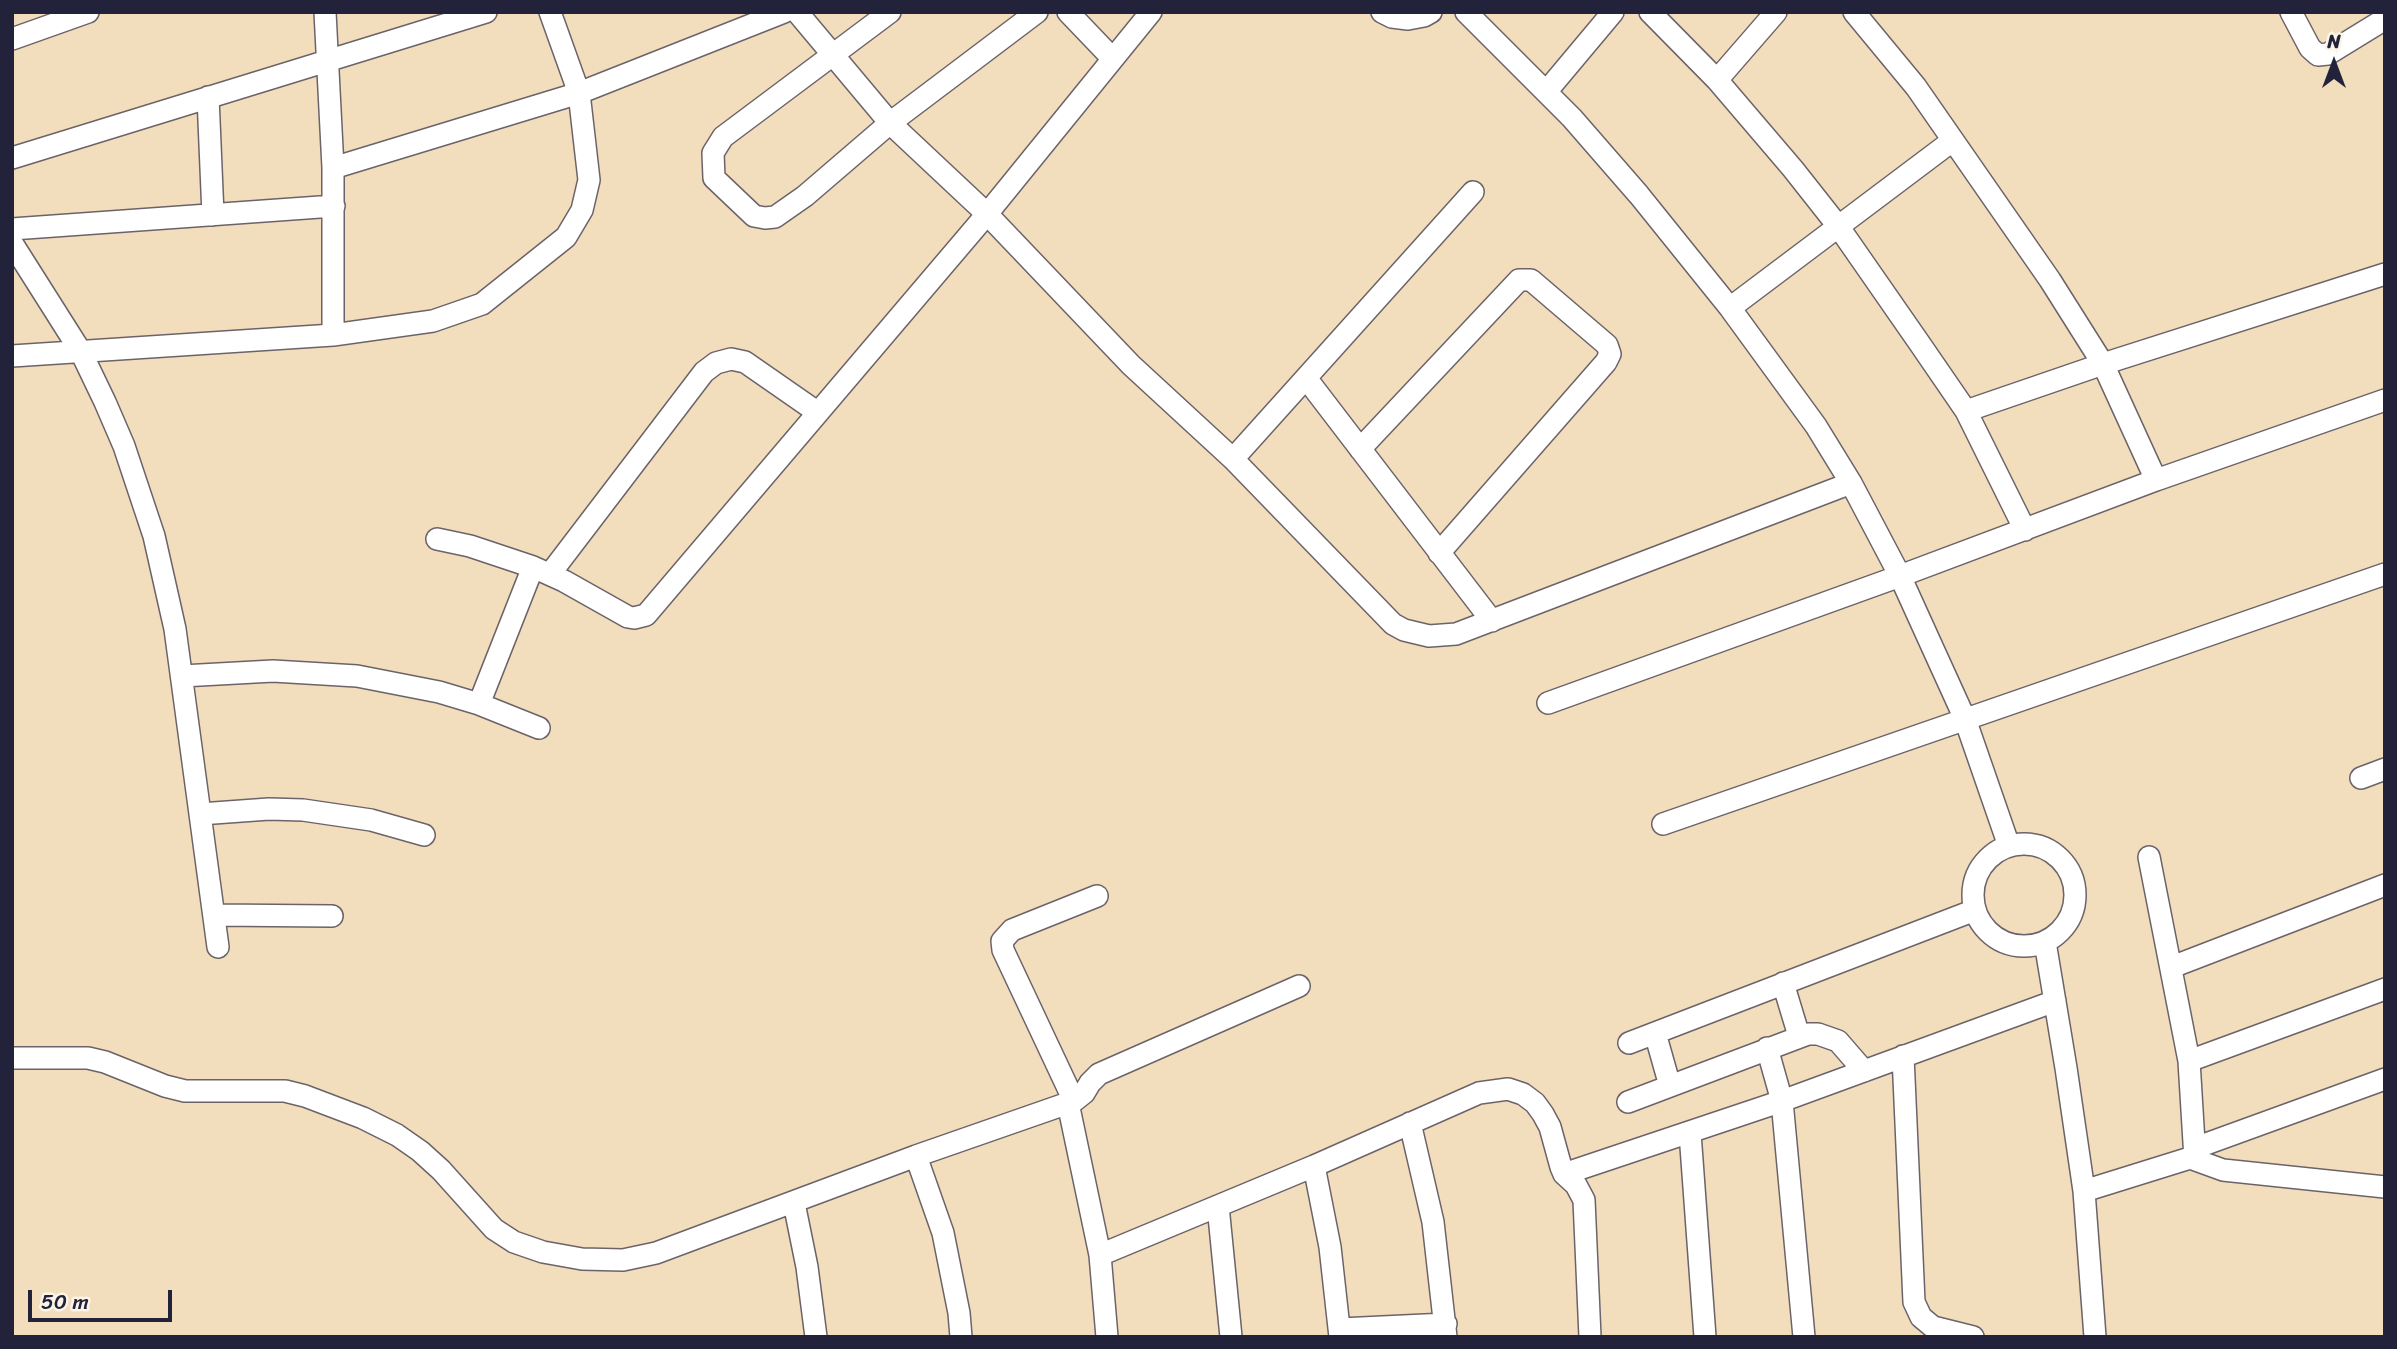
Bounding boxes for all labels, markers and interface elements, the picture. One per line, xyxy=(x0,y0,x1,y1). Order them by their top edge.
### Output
text: N xyxy=(2327,25,2341,58)
north arrow xyxy=(2299,28,2369,98)
scale bar xyxy=(32,1276,175,1320)
text: 50 m xyxy=(41,1283,89,1321)

